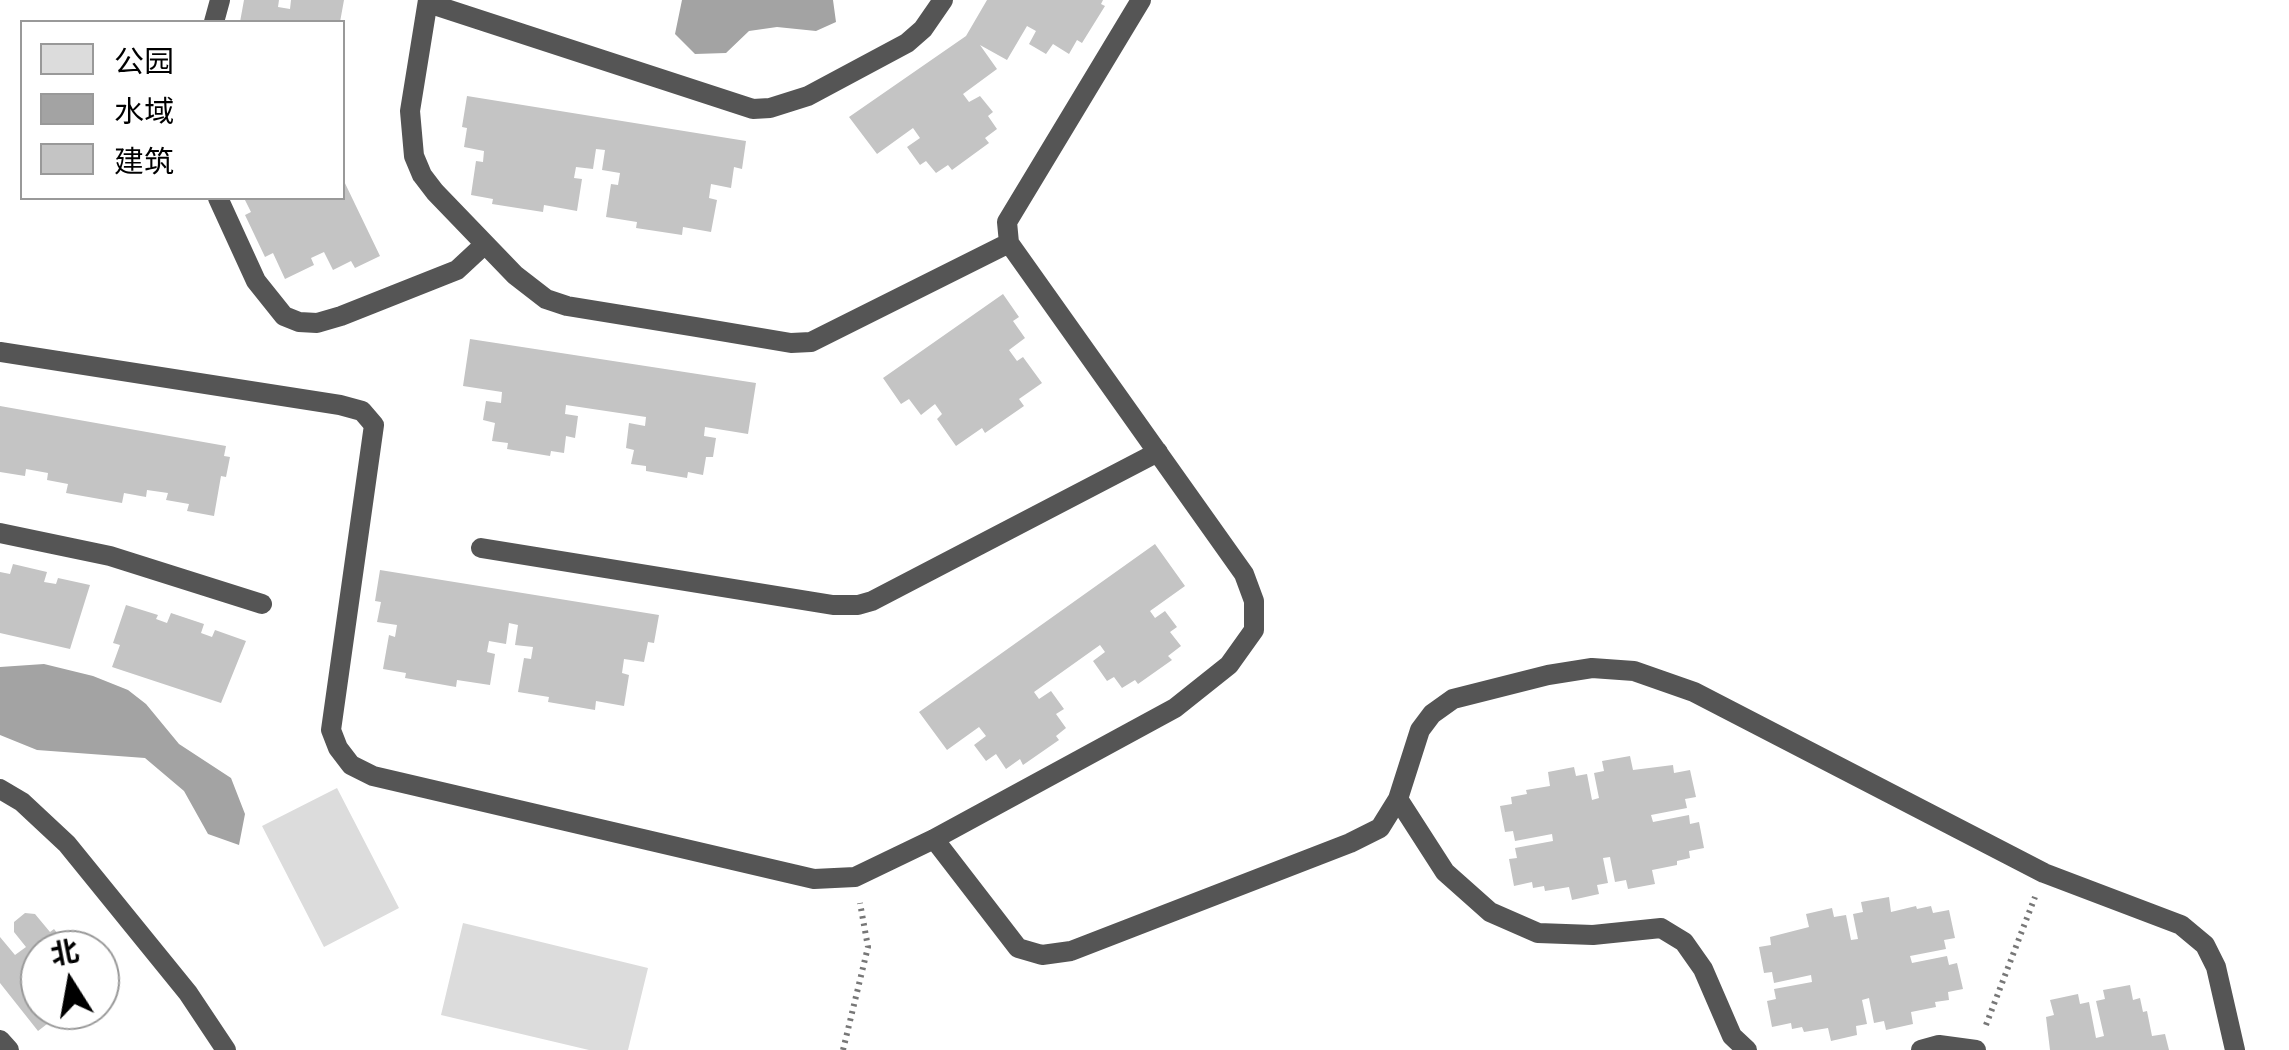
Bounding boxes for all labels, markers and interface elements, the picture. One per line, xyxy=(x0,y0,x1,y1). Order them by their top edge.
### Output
legend xyxy=(20,20,345,200)
text: 公园 xyxy=(114,41,174,81)
text: 水域 xyxy=(114,91,174,131)
text: 建筑 xyxy=(114,141,174,181)
north arrow xyxy=(20,930,120,1030)
text: 北 xyxy=(47,931,82,974)

